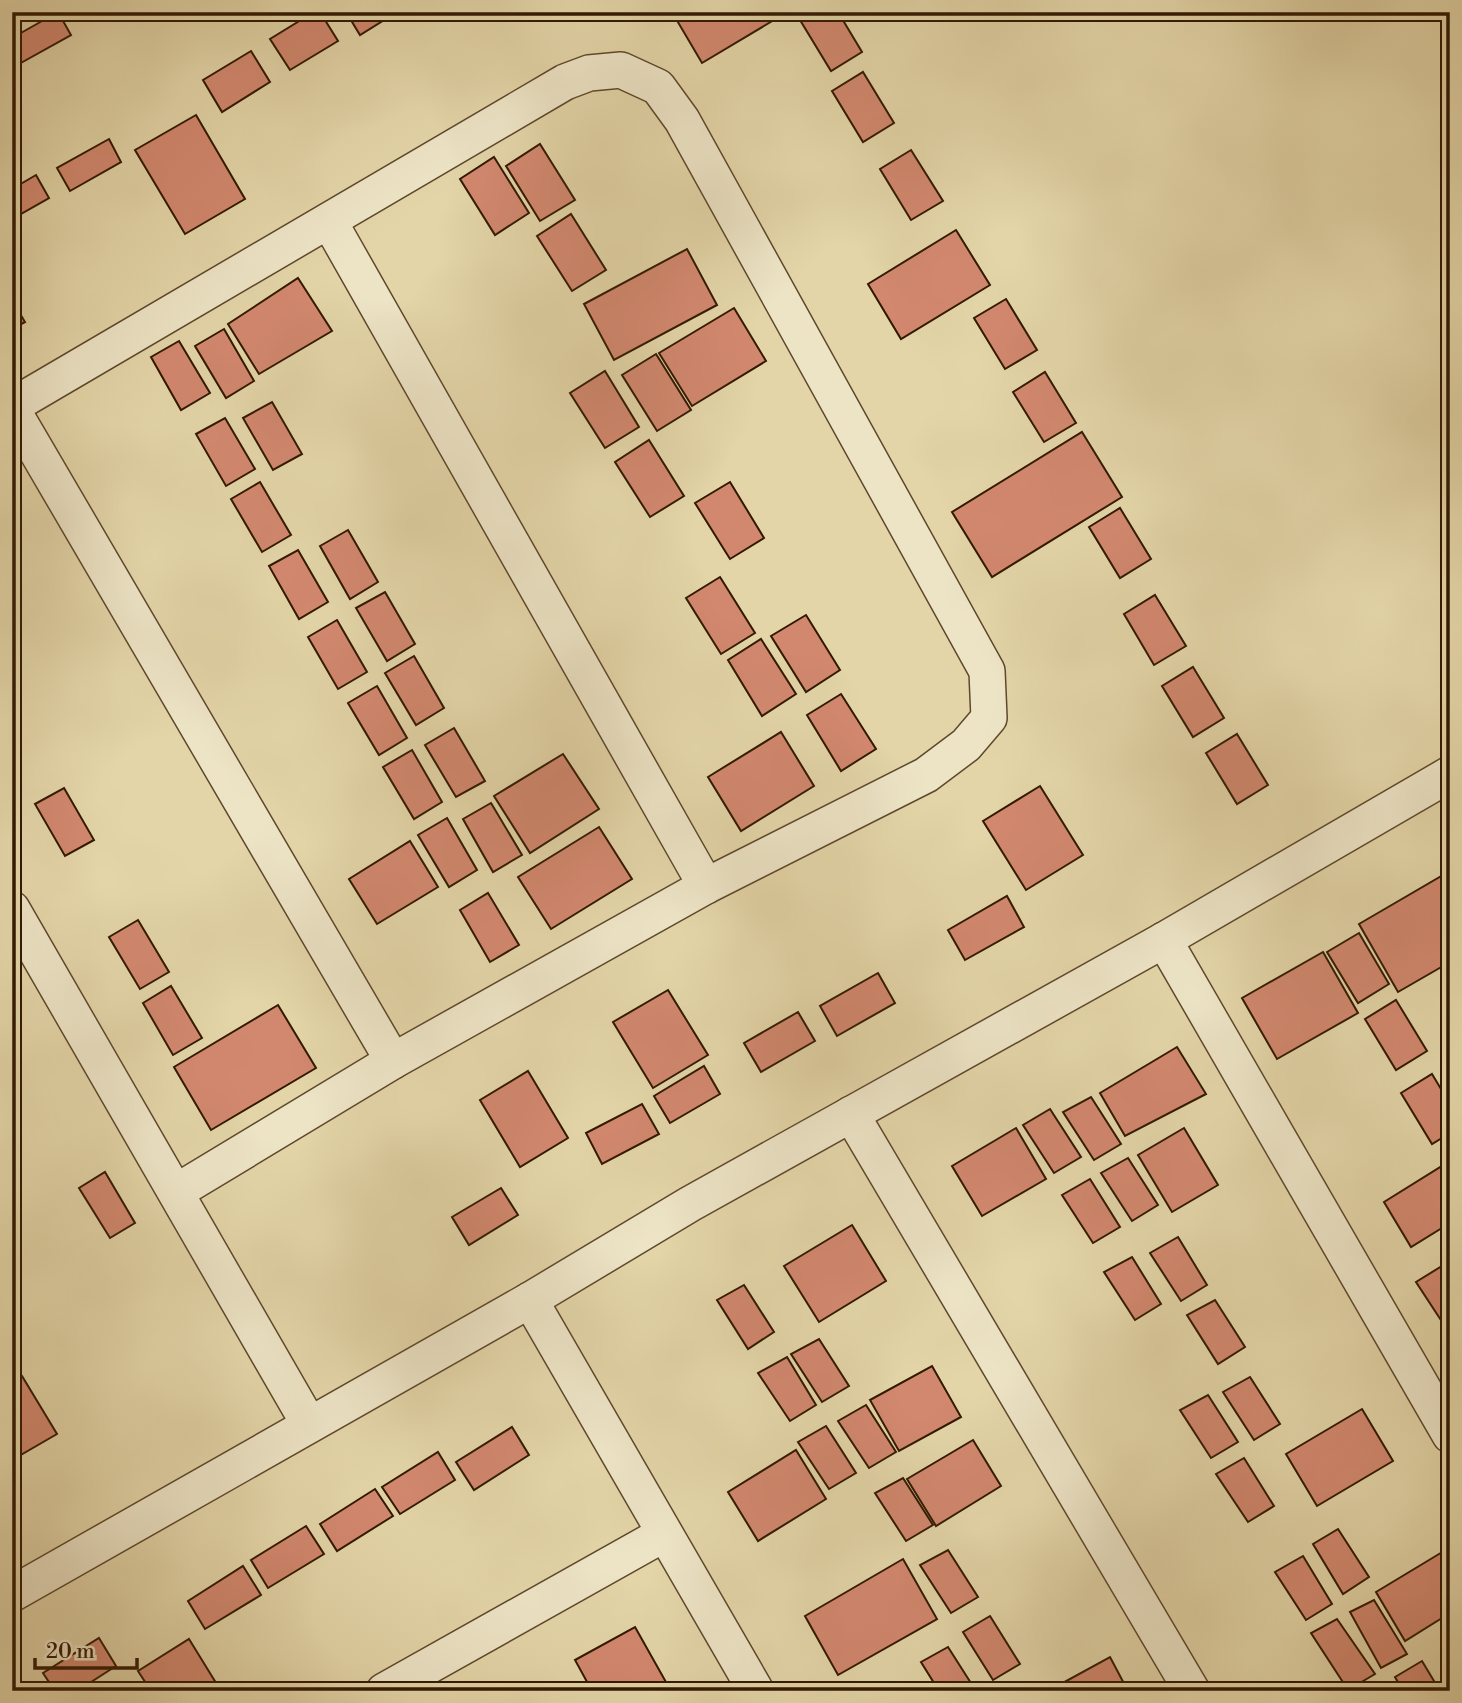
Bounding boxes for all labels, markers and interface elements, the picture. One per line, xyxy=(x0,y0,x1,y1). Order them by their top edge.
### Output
scale bar xyxy=(35,1626,136,1670)
text: 20 m xyxy=(46,1639,95,1665)

